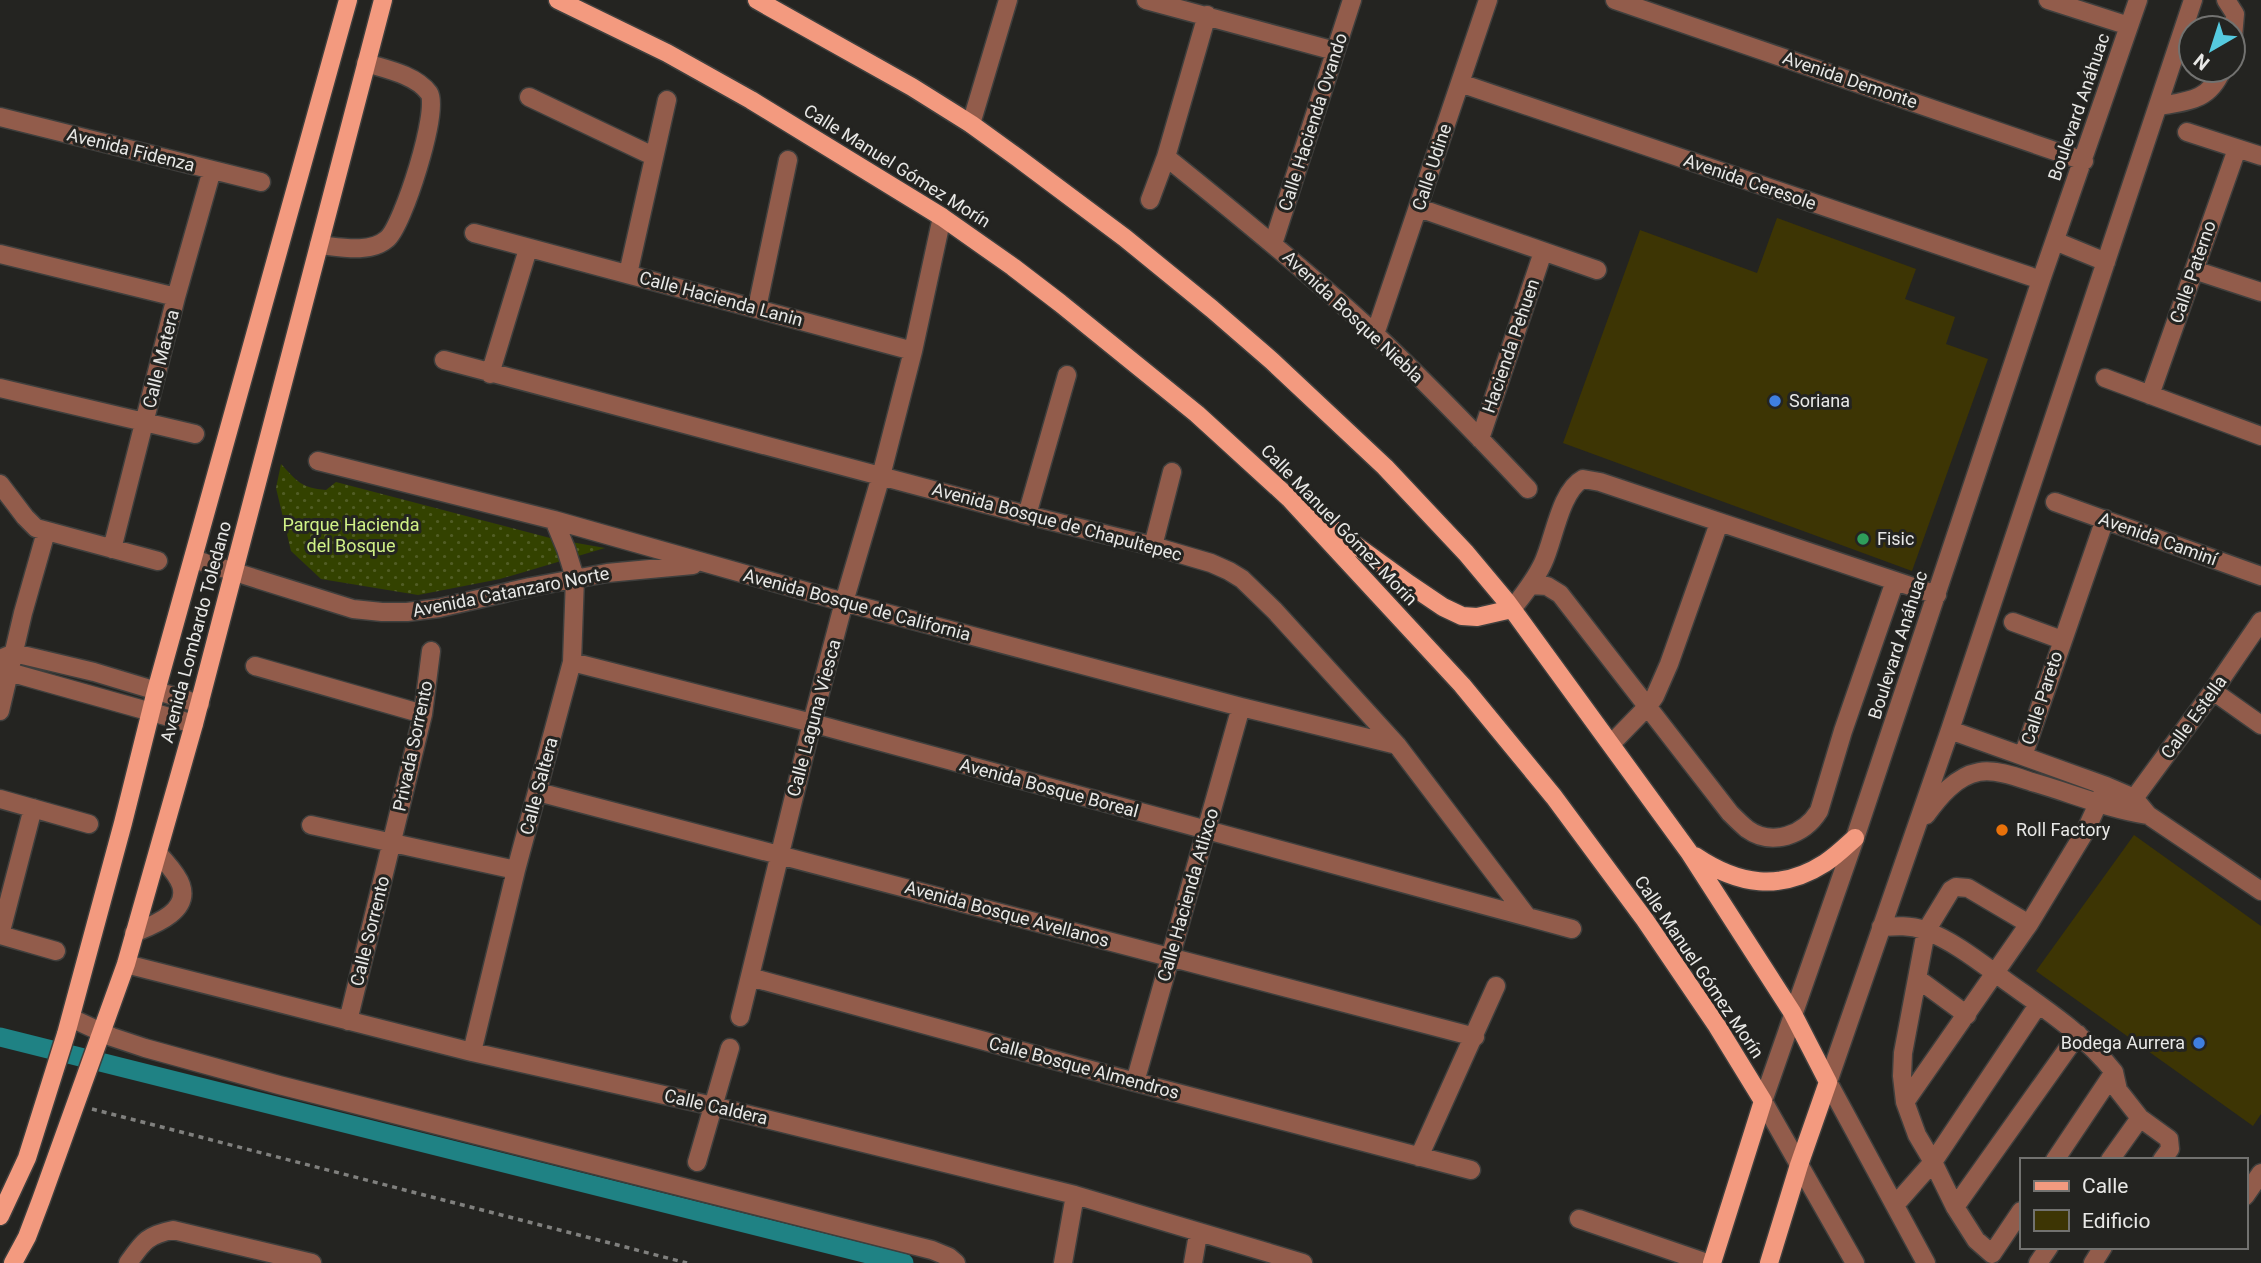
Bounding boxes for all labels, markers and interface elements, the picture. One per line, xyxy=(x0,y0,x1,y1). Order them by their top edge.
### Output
north arrow xyxy=(2177,14,2247,84)
street label: Calle Hacienda Ovando xyxy=(1274,30,1351,213)
street label: Boulevard Anáhuac xyxy=(2043,30,2114,183)
street label: Avenida Demonte xyxy=(1780,47,1920,112)
text: N xyxy=(2189,49,2214,75)
street label: Calle Manuel Gómez Morín xyxy=(800,100,994,232)
street label: Calle Udine xyxy=(1408,121,1455,213)
street label: Avenida Fidenza xyxy=(65,123,197,176)
street label: Avenida Ceresole xyxy=(1681,149,1819,214)
street label: Calle Paterno xyxy=(2165,218,2220,326)
street label: Avenida Bosque Niebla xyxy=(1279,246,1428,387)
street label: Calle Hacienda Lanin xyxy=(637,267,805,330)
street label: Hacienda Pehuen xyxy=(1478,276,1543,416)
street label: Calle Matera xyxy=(138,307,183,410)
place label: Soriana xyxy=(1789,390,1850,411)
marker: Soriana xyxy=(1767,393,1783,409)
street label: Calle Manuel Gómez Morín xyxy=(1257,440,1422,610)
street label: Avenida Bosque de Chapultepec xyxy=(930,478,1184,565)
street label: Avenida Caminí xyxy=(2096,507,2221,570)
park label: Parque Hacienda del Bosque xyxy=(282,514,420,556)
street label: Avenida Lombardo Toledano xyxy=(156,519,235,745)
place label: Fisic xyxy=(1877,528,1914,549)
marker: Fisic xyxy=(1855,531,1871,547)
street label: Avenida Catanzaro Norte xyxy=(411,562,611,621)
street label: Avenida Bosque de California xyxy=(741,564,973,645)
street label: Boulevard Anáhuac xyxy=(1864,568,1931,722)
street label: Calle Laguna Viesca xyxy=(782,637,845,799)
street label: Calle Pareto xyxy=(2017,649,2066,747)
street label: Calle Estella xyxy=(2156,671,2231,762)
street label: Privada Sorrento xyxy=(388,679,437,813)
street label: Calle Saltera xyxy=(515,735,562,837)
street label: Avenida Bosque Boreal xyxy=(957,754,1141,822)
street label: Calle Hacienda Atlixco xyxy=(1153,806,1222,984)
place label: Roll Factory xyxy=(2016,819,2111,840)
marker: Roll Factory xyxy=(1994,822,2010,838)
street label: Calle Manuel Gómez Morín xyxy=(1630,871,1768,1062)
street label: Calle Sorrento xyxy=(346,874,393,988)
street label: Avenida Bosque Avellanos xyxy=(903,876,1112,951)
street label: Calle Bosque Almendros xyxy=(987,1032,1182,1103)
place label: Bodega Aurrera xyxy=(2061,1032,2185,1053)
marker: Bodega Aurrera xyxy=(2191,1035,2207,1051)
street label: Calle Caldera xyxy=(662,1084,770,1129)
legend xyxy=(2020,1158,2247,1249)
text: Calle xyxy=(2082,1174,2128,1198)
text: Edificio xyxy=(2082,1209,2150,1233)

